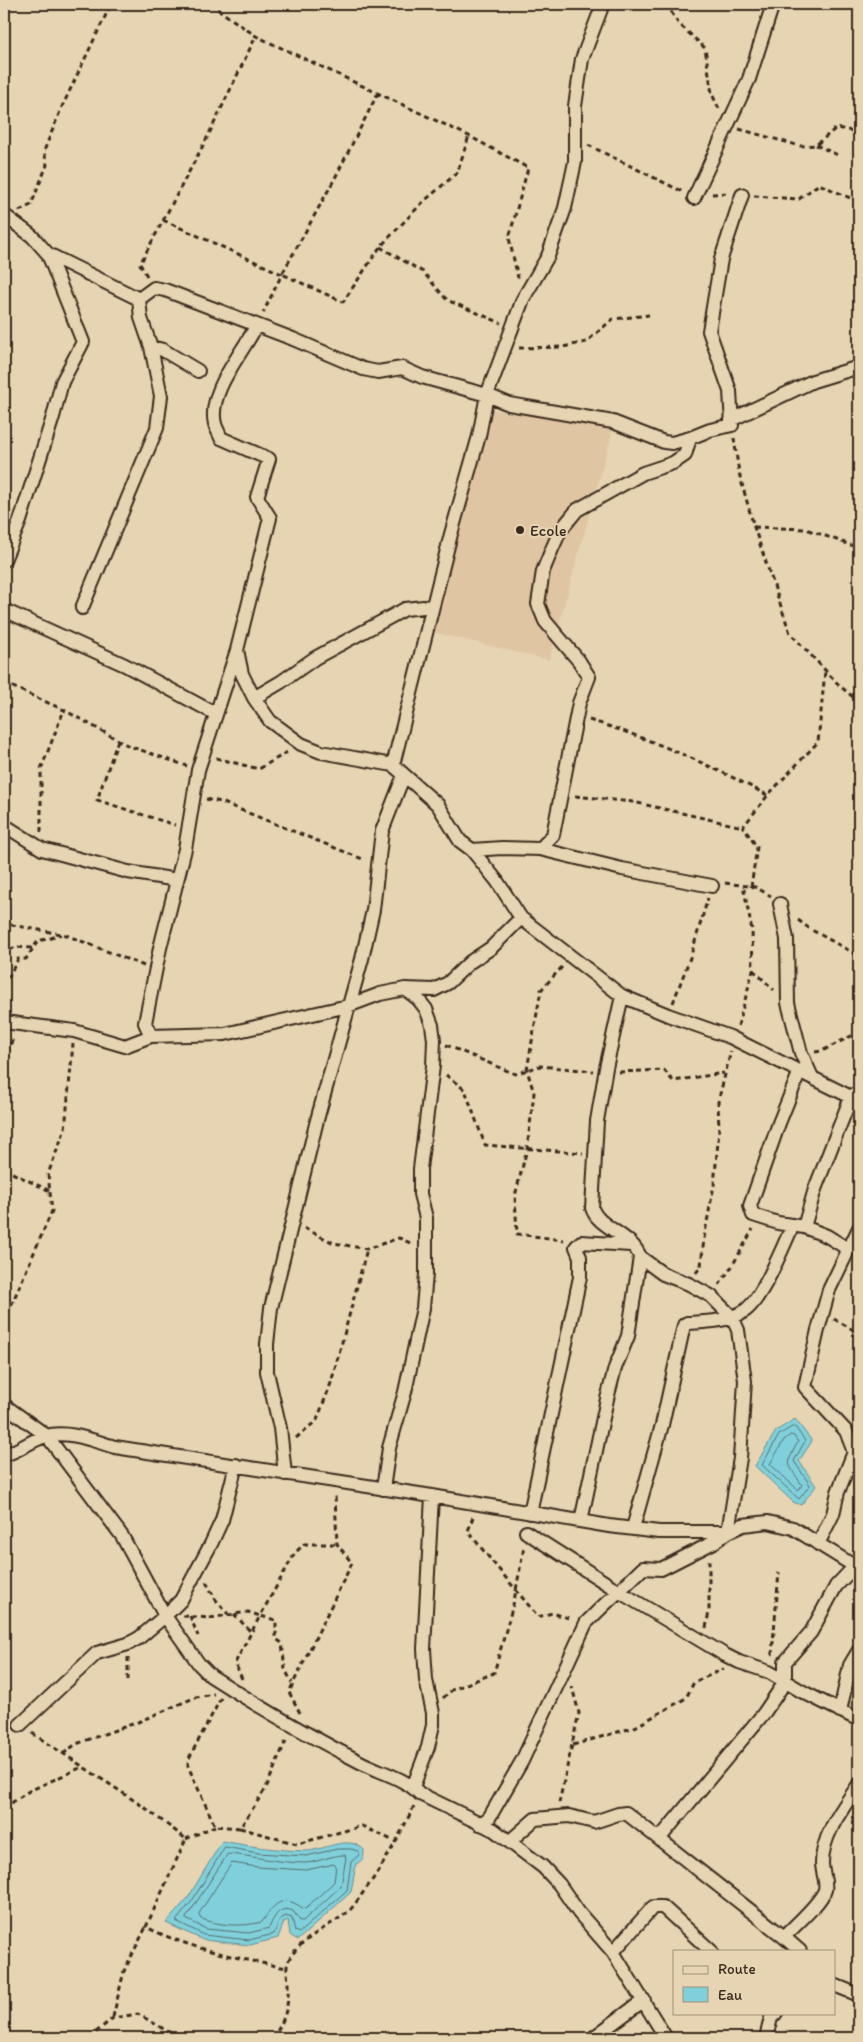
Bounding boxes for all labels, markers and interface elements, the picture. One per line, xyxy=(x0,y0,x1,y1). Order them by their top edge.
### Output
place label: Ecole xyxy=(530,521,567,540)
marker: Ecole xyxy=(514,524,526,536)
legend xyxy=(673,1950,836,2014)
text: Route xyxy=(718,1960,756,1978)
text: Eau xyxy=(718,1986,742,2004)

